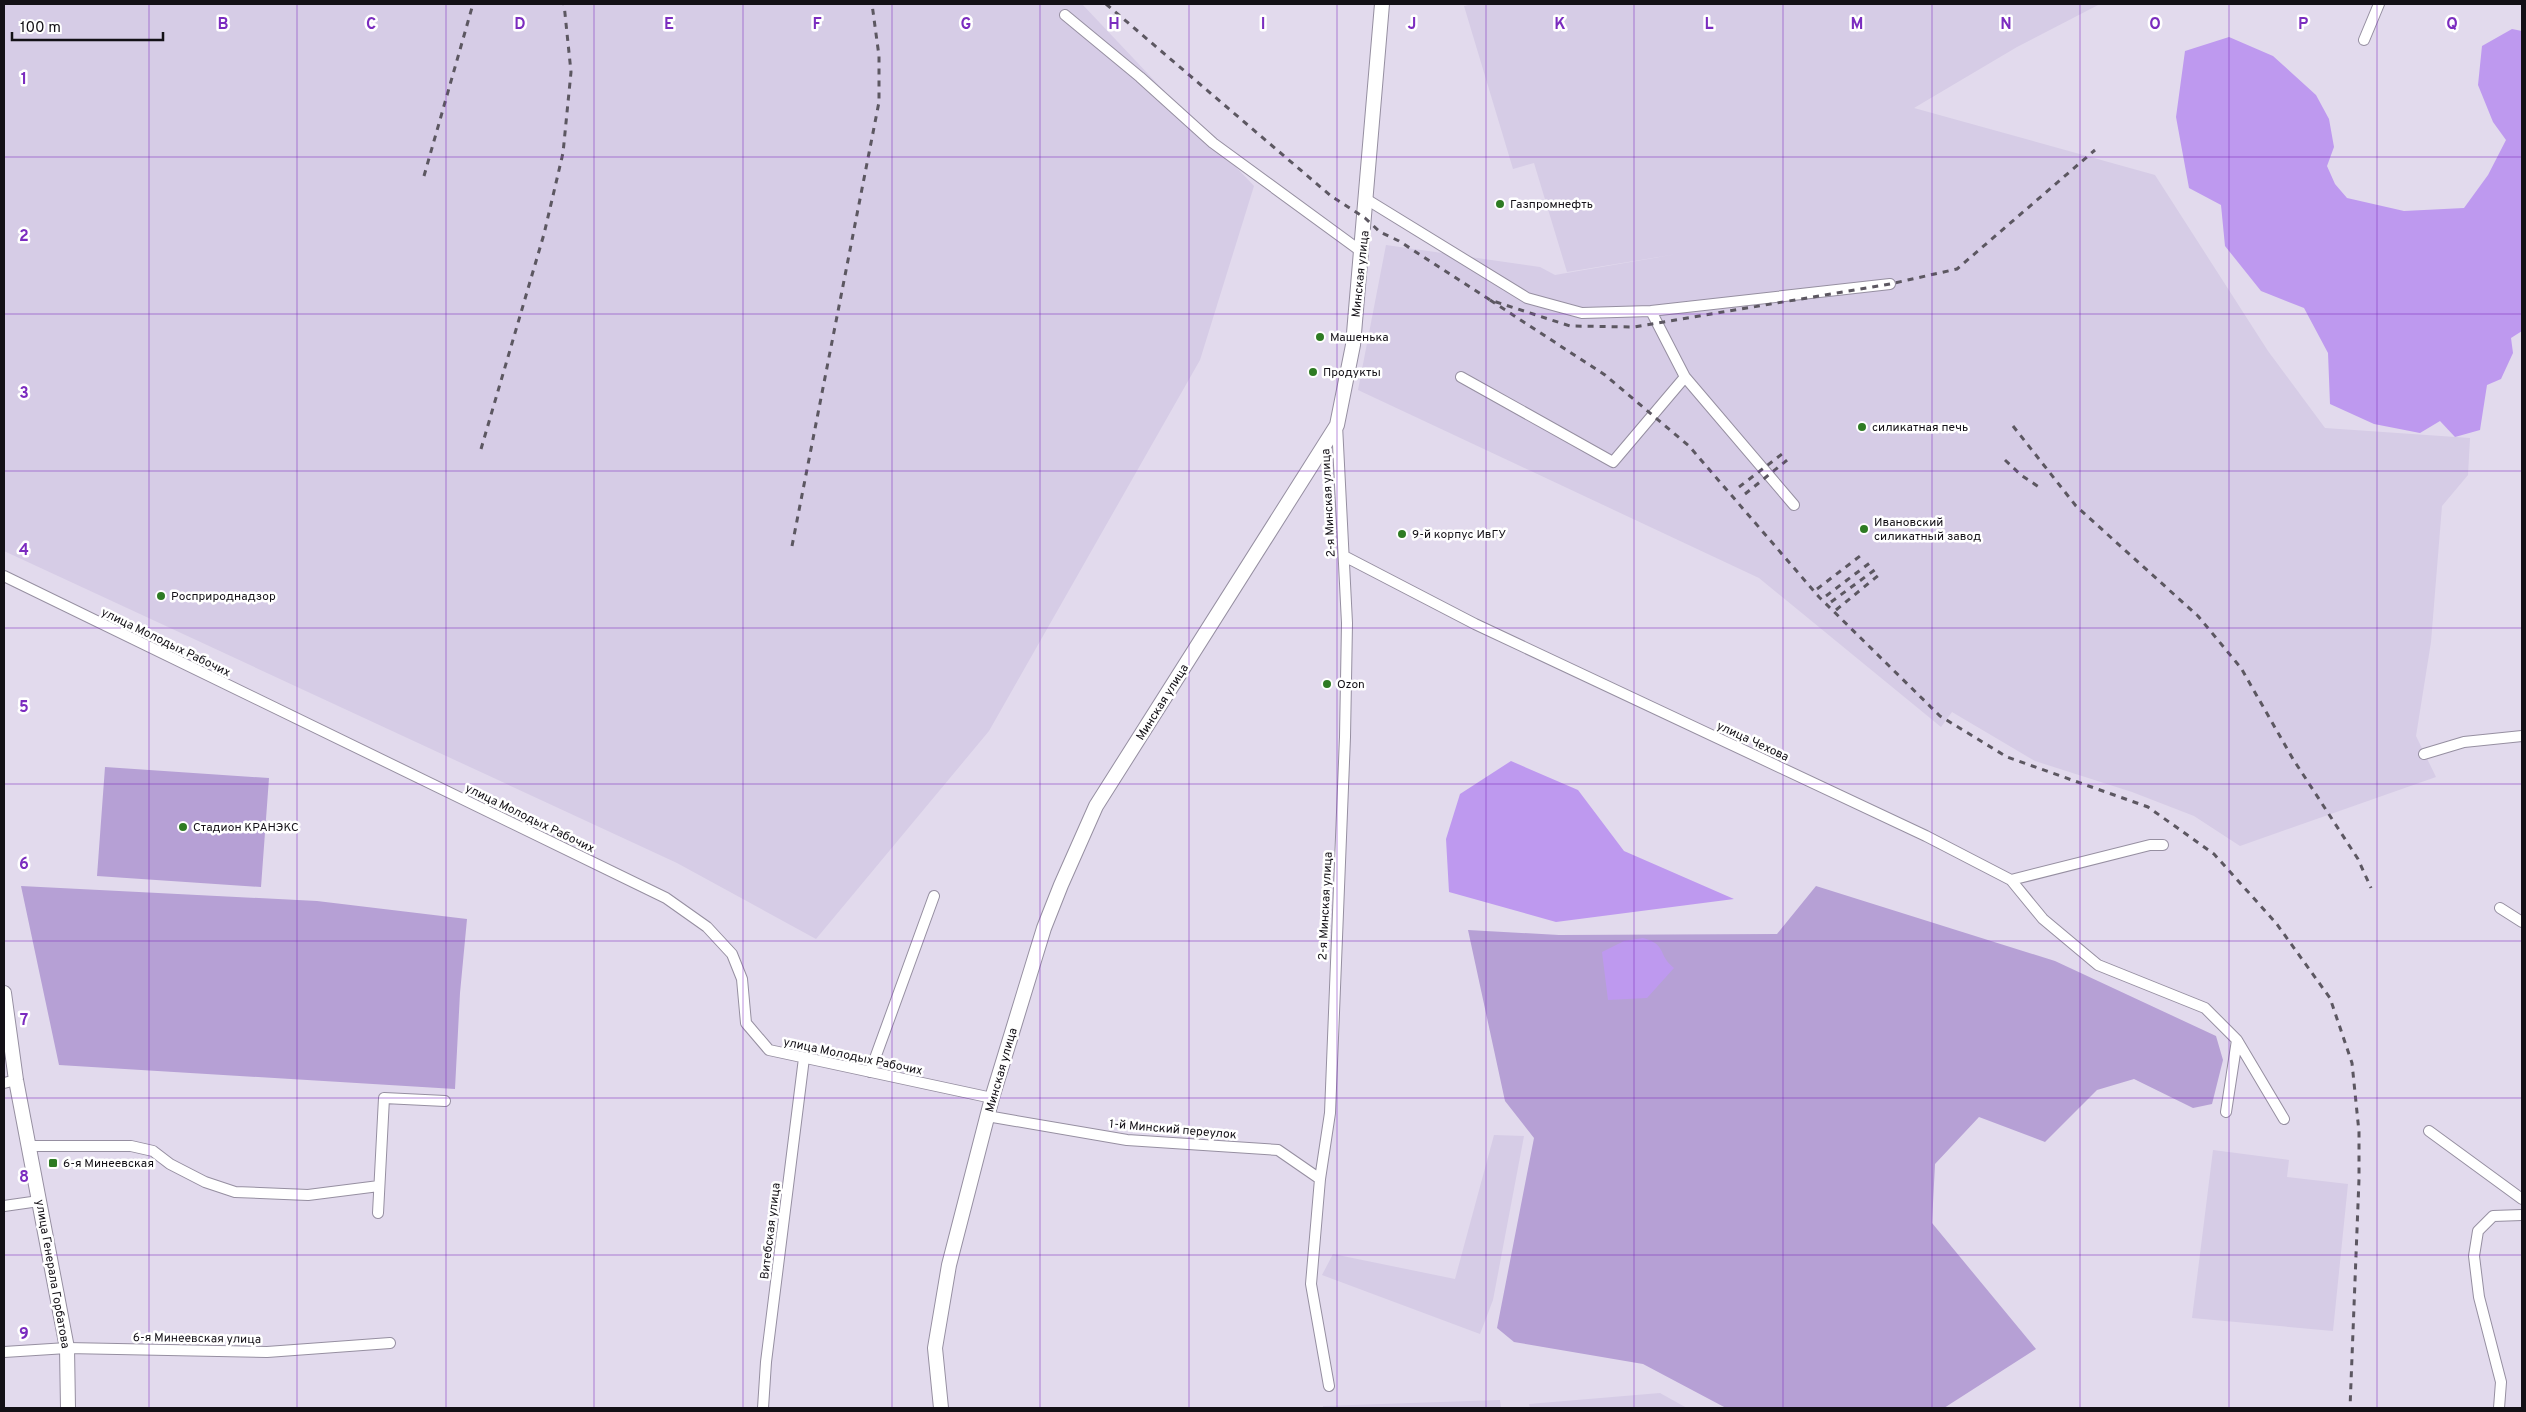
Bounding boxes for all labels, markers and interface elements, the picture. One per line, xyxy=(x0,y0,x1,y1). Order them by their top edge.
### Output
scale bar xyxy=(12,10,164,42)
text: B xyxy=(217,15,229,35)
text: C xyxy=(366,15,376,35)
text: D xyxy=(514,15,526,35)
text: E xyxy=(664,15,674,35)
text: F xyxy=(812,15,822,35)
text: G xyxy=(961,15,971,35)
text: H xyxy=(1108,15,1120,35)
text: I xyxy=(1261,15,1265,35)
text: J xyxy=(1408,15,1416,35)
text: K xyxy=(1554,15,1566,35)
text: L xyxy=(1704,15,1714,35)
text: M xyxy=(1851,15,1863,35)
text: N xyxy=(2000,15,2012,35)
text: O xyxy=(2149,15,2161,35)
text: P xyxy=(2298,15,2308,35)
text: Q xyxy=(2446,15,2458,35)
text: 100 m xyxy=(20,19,61,38)
text: 1 xyxy=(21,70,27,90)
place label: Газпромнефть xyxy=(1510,197,1593,213)
marker: Газпромнефть xyxy=(1494,198,1506,210)
text: 2 xyxy=(19,227,29,247)
street label: Минская улица xyxy=(1348,230,1374,318)
place label: Машенька xyxy=(1330,330,1389,346)
marker: Машенька xyxy=(1314,331,1326,343)
place label: Продукты xyxy=(1323,365,1381,381)
marker: Продукты xyxy=(1307,366,1319,378)
text: 3 xyxy=(19,384,29,404)
place label: силикатная печь xyxy=(1872,420,1968,436)
marker: силикатная печь xyxy=(1856,421,1868,433)
street label: 2-я Минская улица xyxy=(1318,448,1340,558)
place label: Ивановский силикатный завод xyxy=(1874,515,1981,545)
marker: Ивановский силикатный завод xyxy=(1858,523,1870,535)
place label: 9-й корпус ИвГУ xyxy=(1412,527,1506,543)
marker: 9-й корпус ИвГУ xyxy=(1396,528,1408,540)
text: 4 xyxy=(19,541,29,561)
place label: Росприроднадзор xyxy=(171,589,276,605)
marker: Росприроднадзор xyxy=(155,590,167,602)
street label: улица Молодых Рабочих xyxy=(98,605,233,681)
street label: Минская улица xyxy=(1133,661,1193,744)
place label: Ozon xyxy=(1337,677,1365,693)
marker: Ozon xyxy=(1321,678,1333,690)
text: 5 xyxy=(19,698,29,718)
street label: улица Чехова xyxy=(1714,718,1791,766)
street label: улица Молодых Рабочих xyxy=(462,781,597,857)
place label: Стадион КРАНЭКС xyxy=(193,820,299,836)
marker: Стадион КРАНЭКС xyxy=(177,821,189,833)
street label: 2-я Минская улица xyxy=(1315,851,1337,961)
text: 6 xyxy=(19,855,29,875)
text: 7 xyxy=(20,1011,28,1031)
street label: Минская улица xyxy=(982,1026,1022,1114)
street label: улица Молодых Рабочих xyxy=(782,1034,924,1080)
street label: 1-й Минский переулок xyxy=(1109,1116,1237,1144)
place label: 6-я Минеевская xyxy=(63,1156,154,1172)
marker: 6-я Минеевская xyxy=(47,1157,59,1169)
text: 8 xyxy=(19,1168,29,1188)
street label: Витебская улица xyxy=(757,1182,785,1280)
street label: улица Генерала Горбатова xyxy=(31,1198,73,1350)
text: 9 xyxy=(19,1325,29,1345)
street label: 6-я Минеевская улица xyxy=(133,1330,261,1348)

